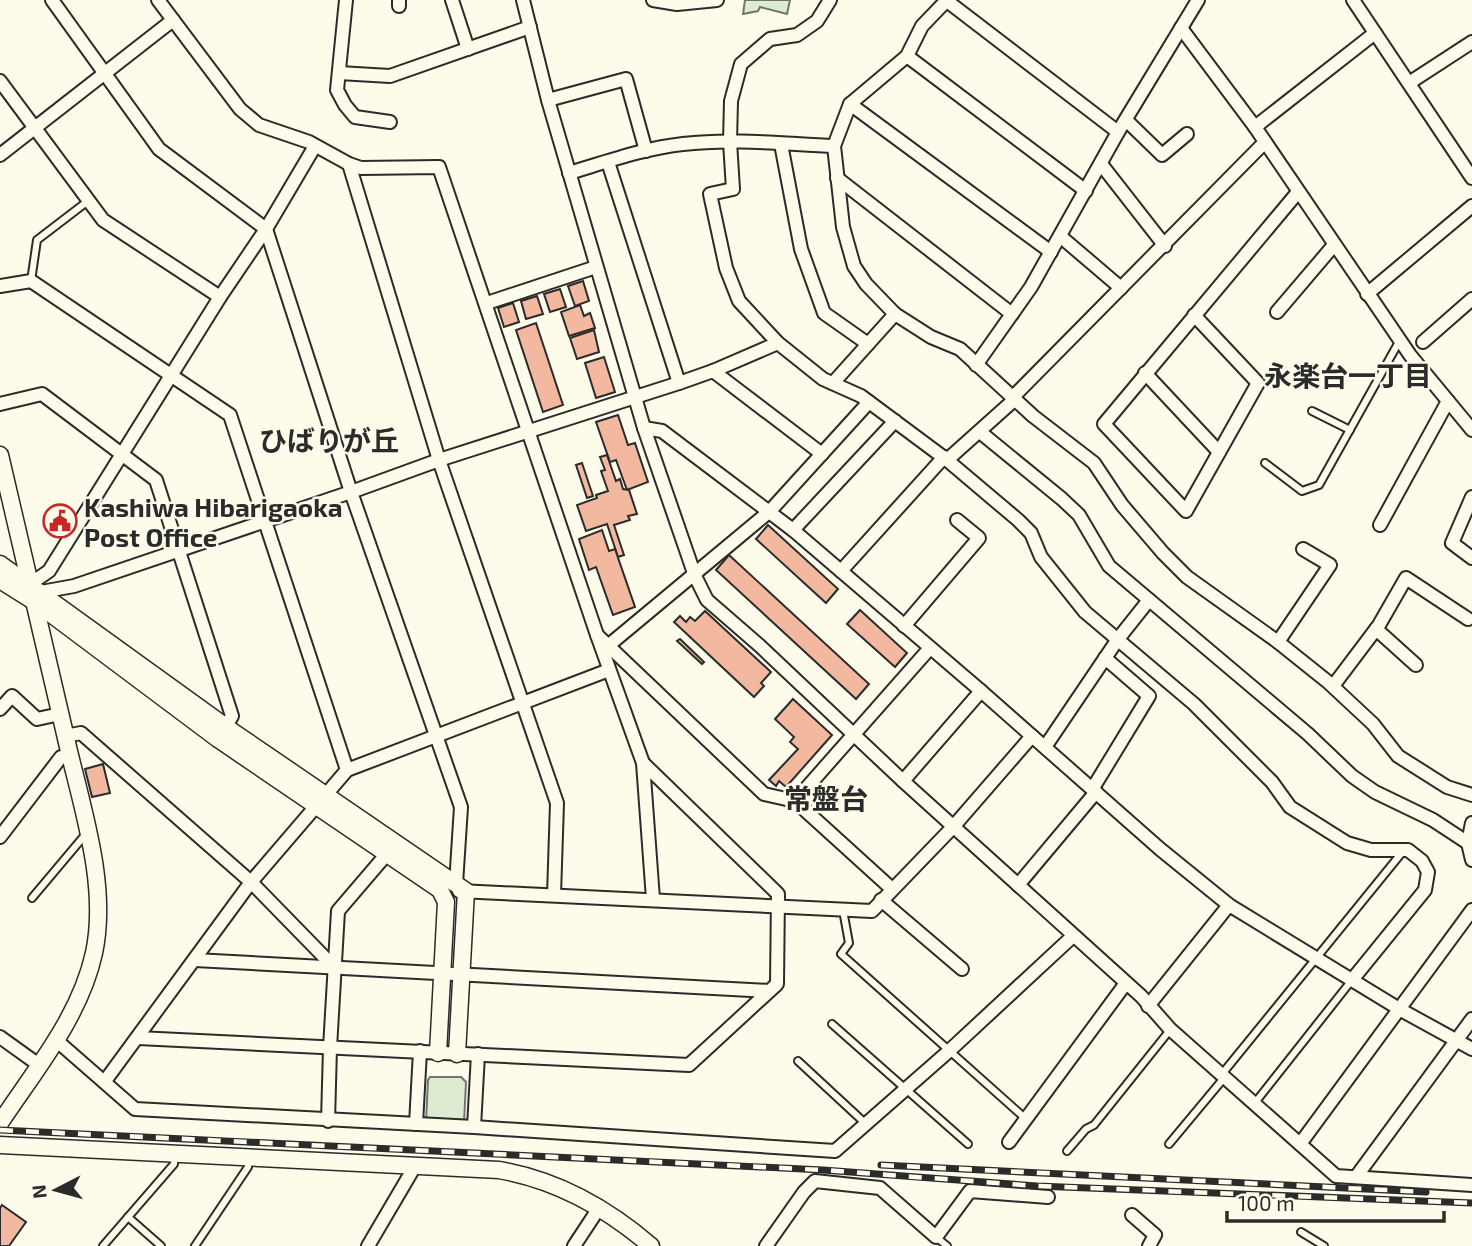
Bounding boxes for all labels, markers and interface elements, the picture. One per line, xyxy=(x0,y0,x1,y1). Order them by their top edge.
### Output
district label: 永楽台一丁目 xyxy=(1264,358,1432,392)
district label: ひばりが丘 xyxy=(259,423,399,457)
place label: Kashiwa Hibarigaoka Post Office xyxy=(84,491,343,552)
public building icon: Kashiwa Hibarigaoka Post Office xyxy=(41,502,79,540)
district label: 常盤台 xyxy=(784,781,868,815)
north arrow xyxy=(21,1155,91,1225)
scale bar xyxy=(1227,1180,1444,1224)
text: N xyxy=(26,1184,51,1200)
text: 100 m xyxy=(1238,1190,1295,1215)

